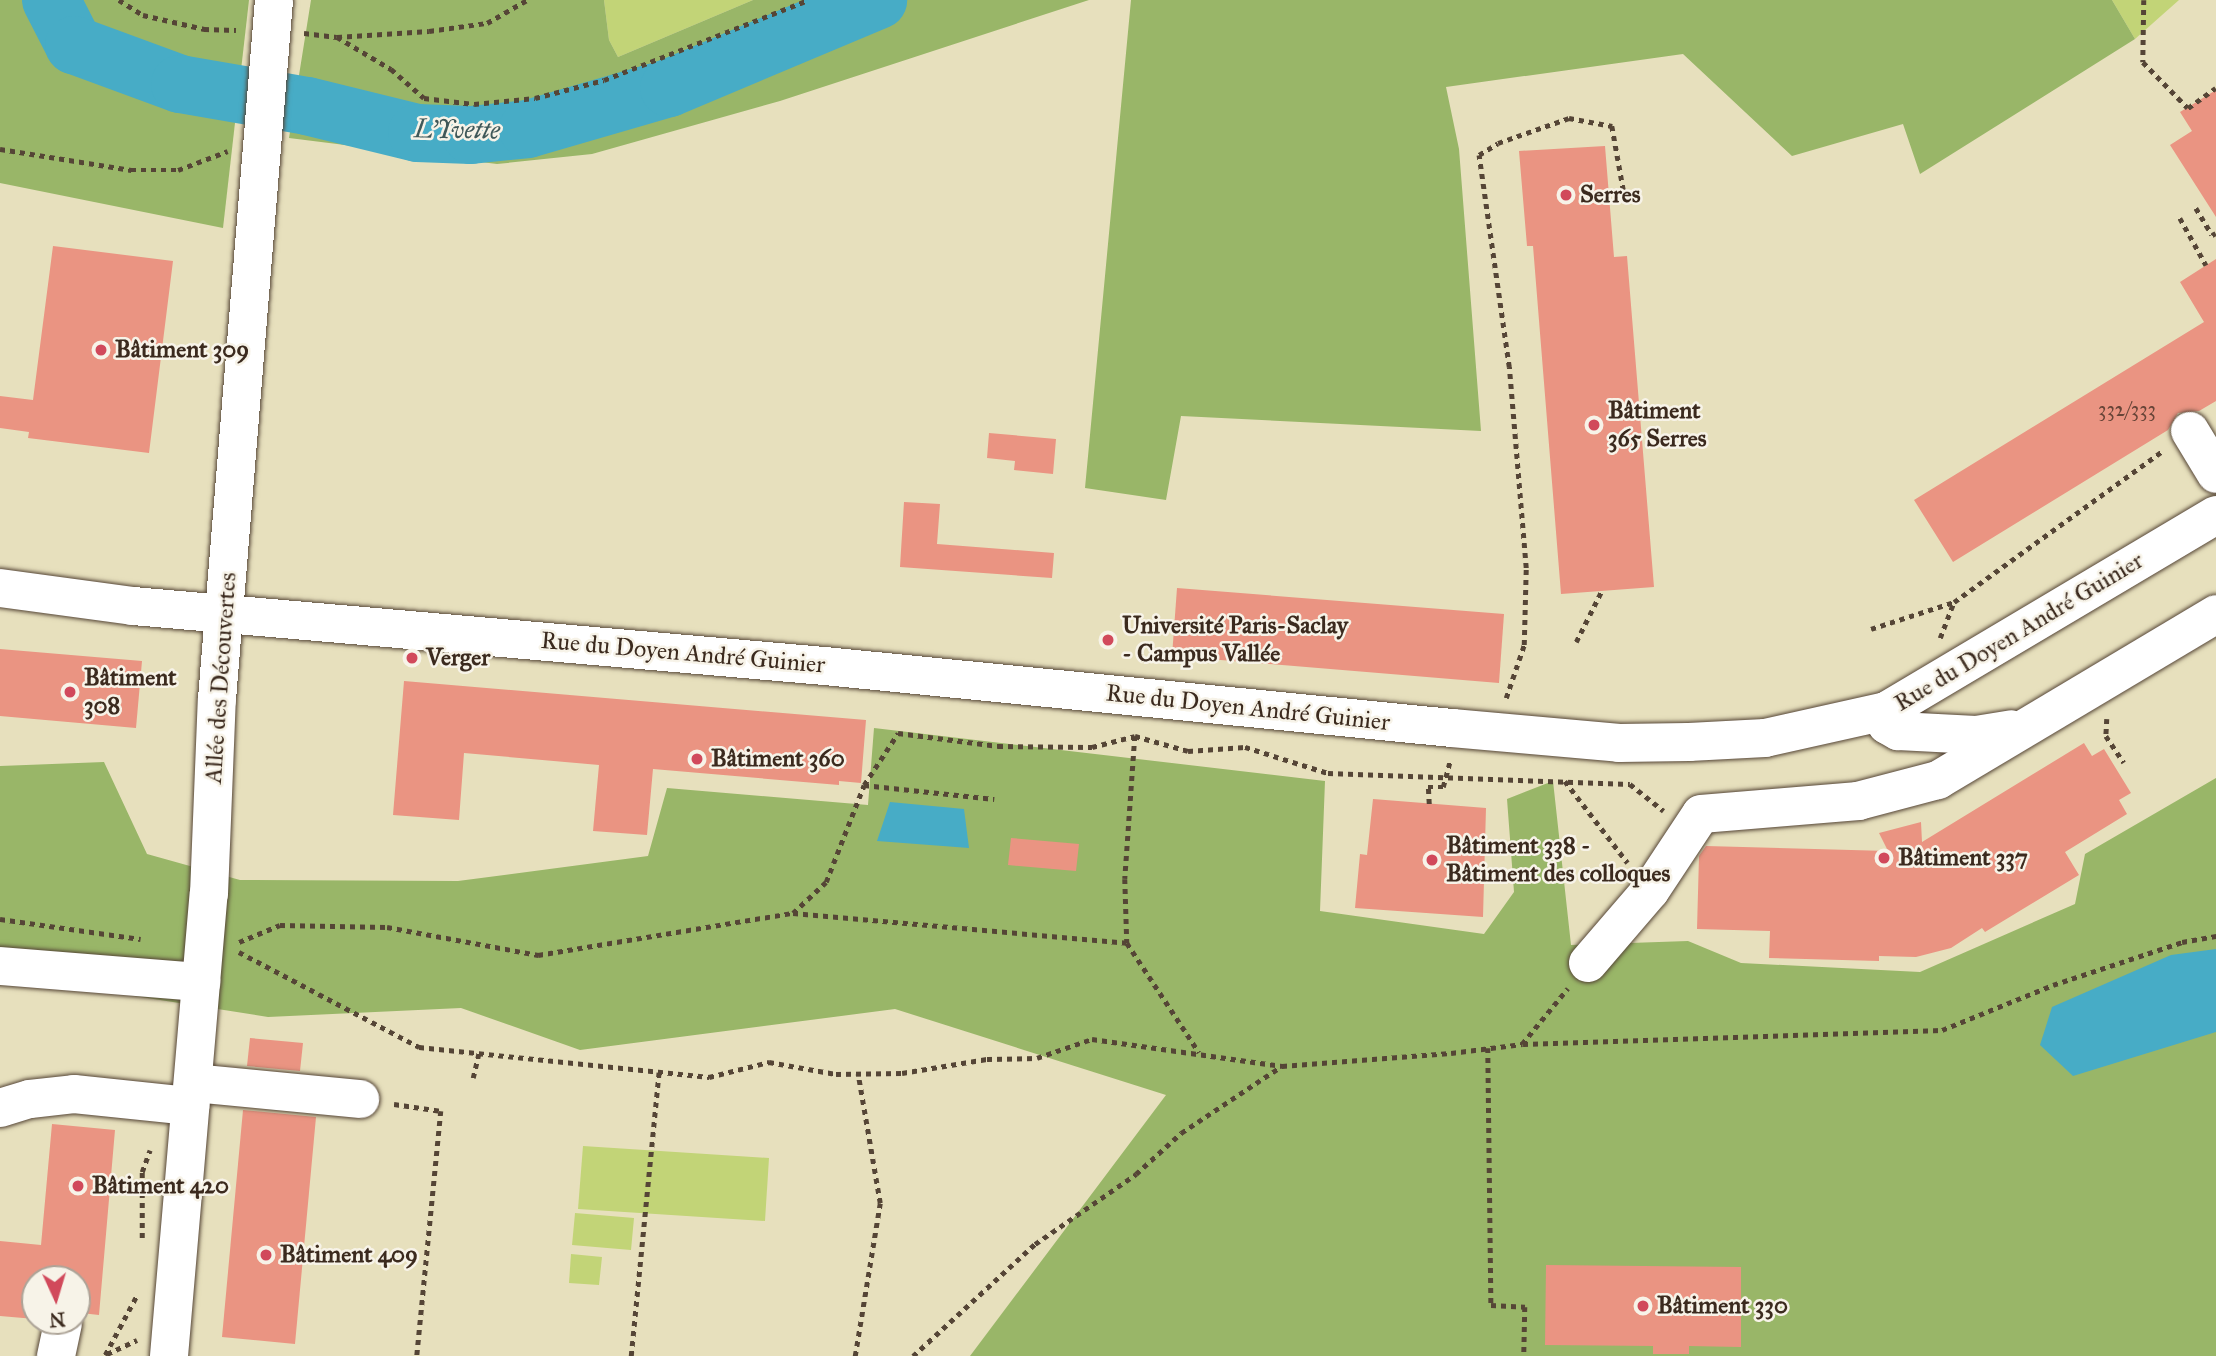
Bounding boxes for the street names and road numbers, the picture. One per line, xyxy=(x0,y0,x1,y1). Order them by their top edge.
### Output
street label: Rue du Doyen André Guinier xyxy=(1889,546,2149,718)
street label: Allée des Découvertes xyxy=(199,571,243,785)
street label: Rue du Doyen André Guinier xyxy=(540,626,826,680)
street label: Rue du Doyen André Guinier xyxy=(1105,679,1391,737)

